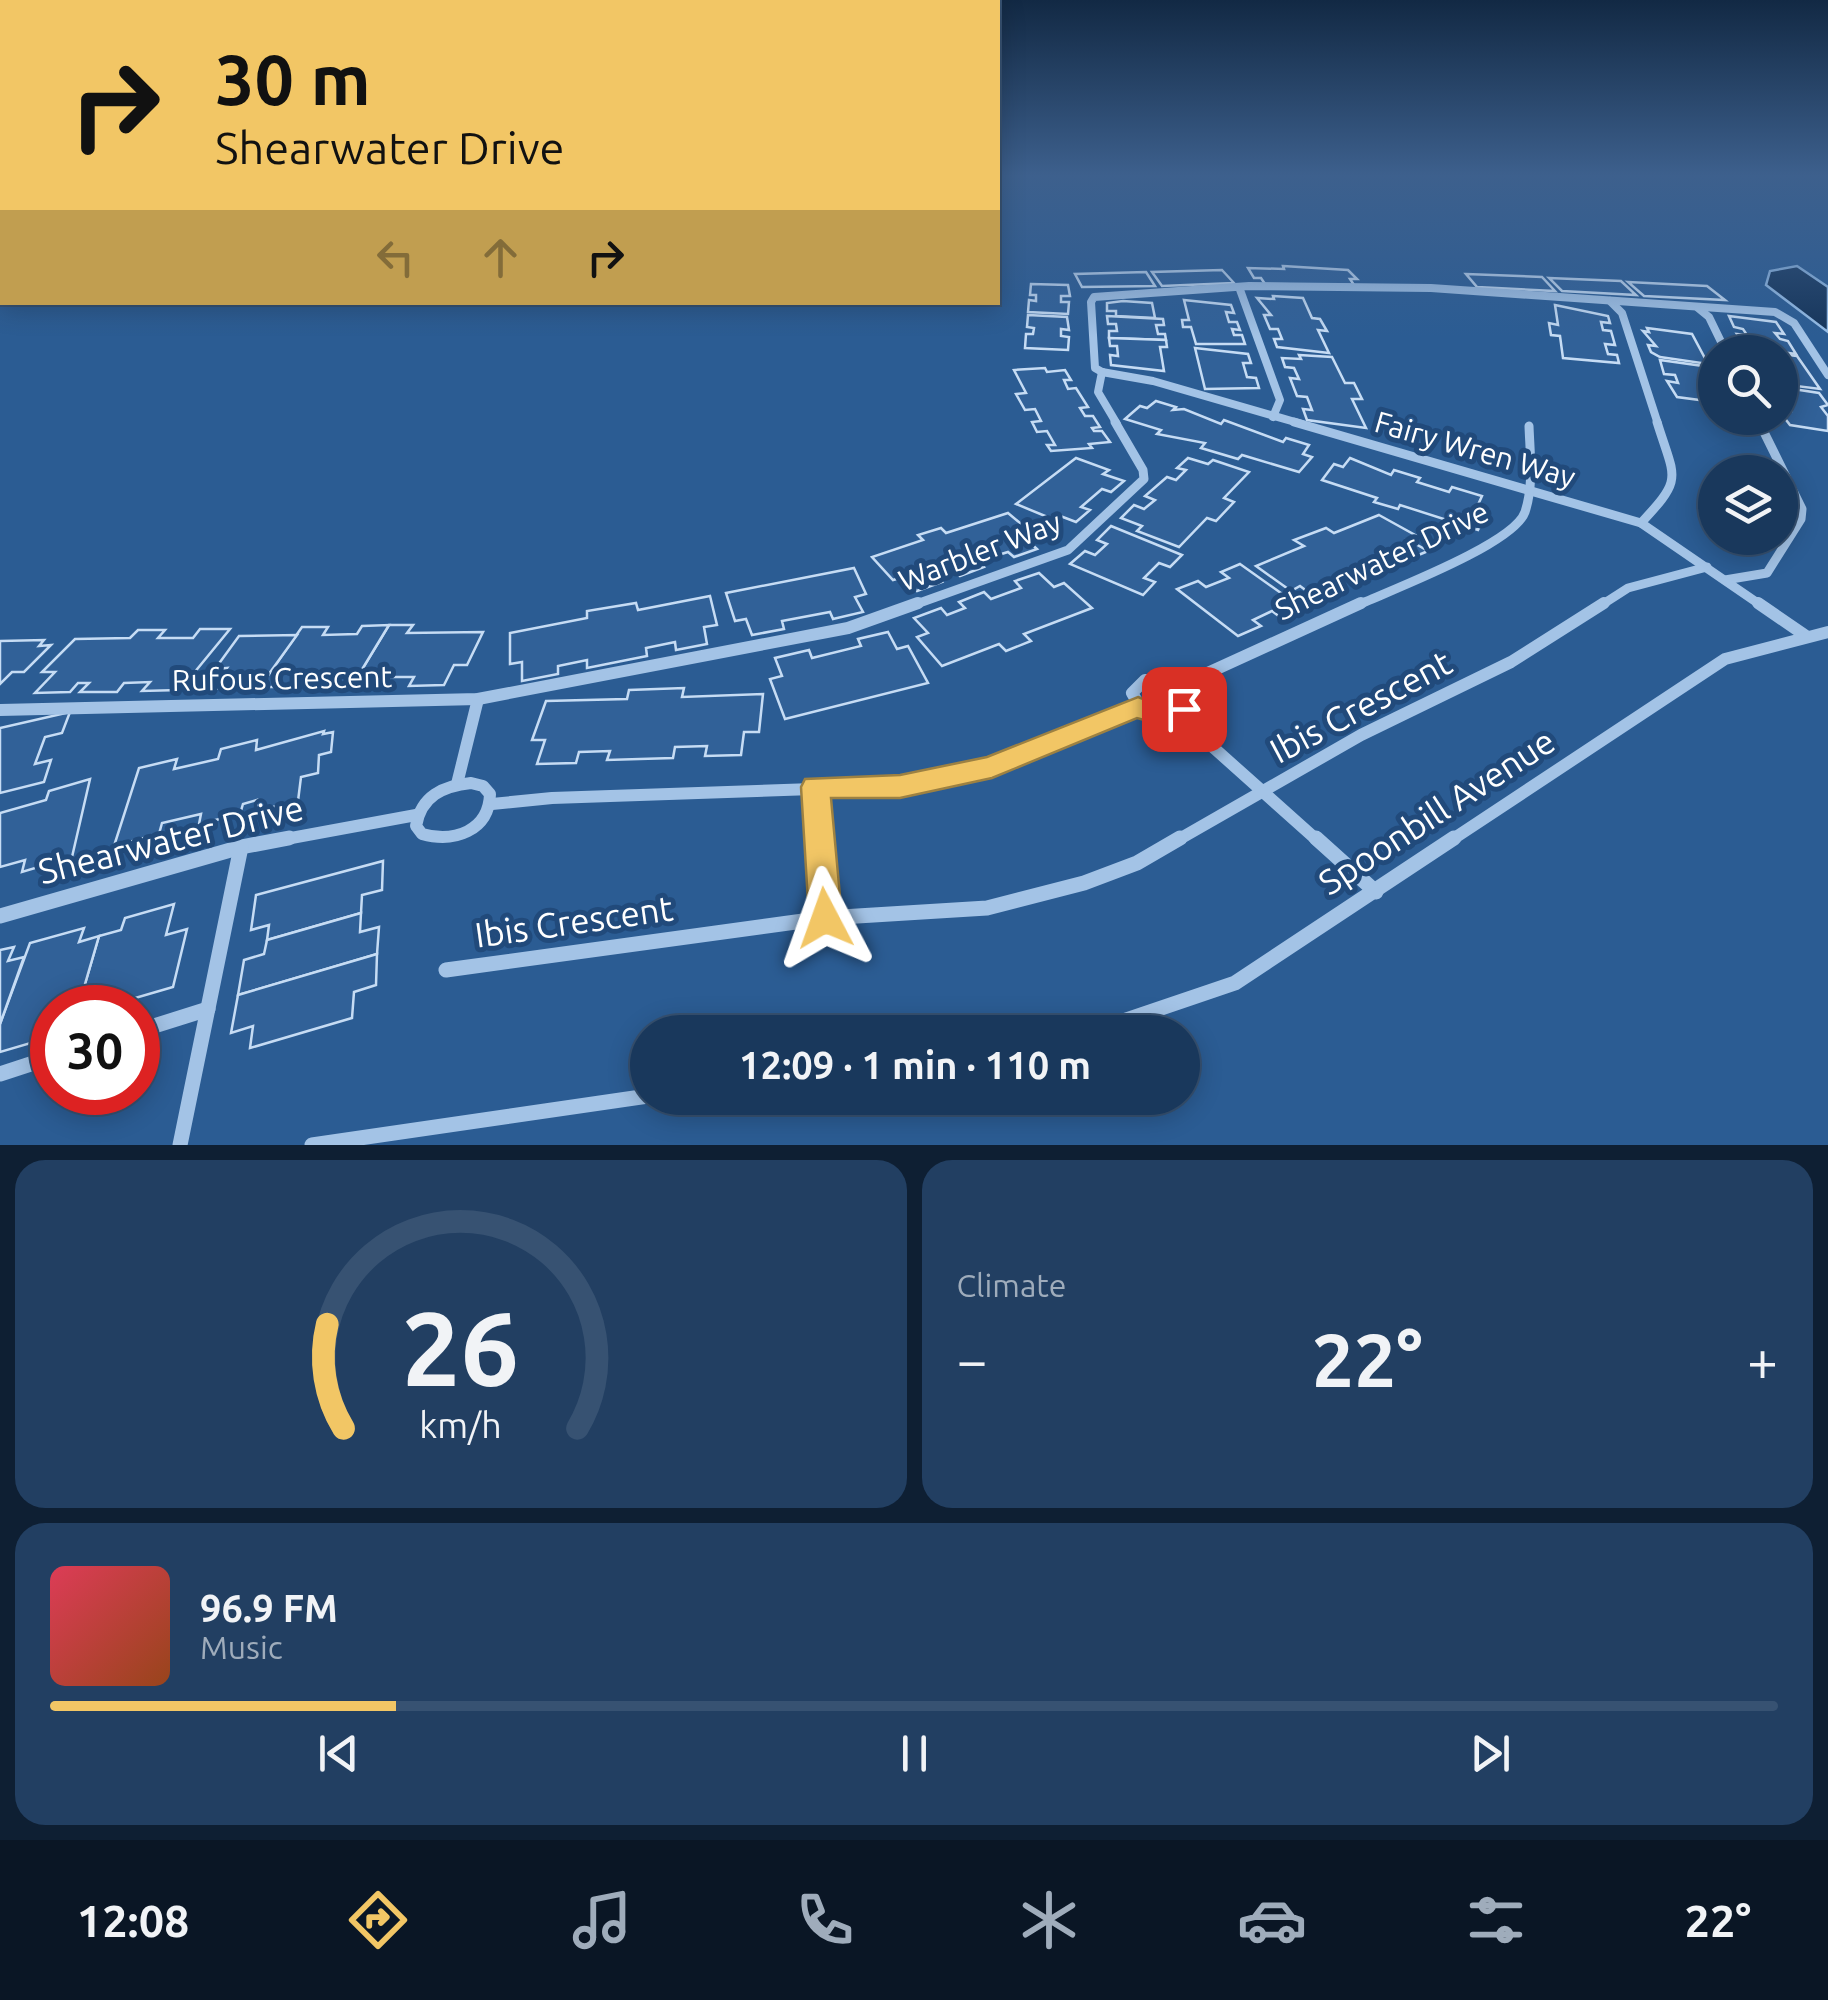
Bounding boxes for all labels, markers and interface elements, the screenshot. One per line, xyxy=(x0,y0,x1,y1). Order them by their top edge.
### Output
icon: right xyxy=(50,40,180,170)
text: 30 m xyxy=(215,40,371,118)
text: Shearwater Drive xyxy=(215,122,564,173)
icon: left xyxy=(368,230,423,285)
icon: ahead xyxy=(473,230,528,285)
icon: right xyxy=(578,230,633,285)
map controls xyxy=(1698,335,1798,555)
button: search xyxy=(1698,335,1798,435)
street label: Fairy Wren Way xyxy=(1371,404,1579,494)
button: layers xyxy=(1698,455,1798,555)
street label: Shearwater Drive xyxy=(1269,494,1494,626)
street label: Warbler Way xyxy=(894,505,1066,598)
street label: Ibis Crescent xyxy=(1263,641,1458,771)
street label: Rufous Crescent xyxy=(171,659,393,697)
pin xyxy=(1142,667,1227,752)
icon: arrive xyxy=(1157,682,1212,737)
street label: Spoonbill Avenue xyxy=(1311,720,1562,902)
street label: Shearwater Drive xyxy=(34,787,307,891)
position arrow xyxy=(773,866,877,970)
street label: Ibis Crescent xyxy=(472,887,676,955)
speed limit sign: 30 xyxy=(30,985,160,1115)
text: 12:09 · 1 min · 110 m xyxy=(739,1044,1091,1086)
text: Climate xyxy=(957,1267,1067,1303)
text: 26 xyxy=(402,1289,519,1406)
text: 22° xyxy=(1312,1317,1423,1401)
text: − xyxy=(957,1329,988,1390)
text: + xyxy=(1747,1329,1778,1390)
text: km/h xyxy=(419,1405,502,1445)
text: 96.9 FM xyxy=(200,1587,338,1629)
text: Music xyxy=(200,1629,283,1665)
icon: previous xyxy=(311,1726,366,1781)
icon: pause xyxy=(887,1726,942,1781)
icon: next xyxy=(1463,1726,1518,1781)
icon: directions xyxy=(343,1885,413,1955)
icon: music xyxy=(567,1885,637,1955)
icon: phone xyxy=(790,1885,860,1955)
icon: climate xyxy=(1014,1885,1084,1955)
icon: car xyxy=(1237,1885,1307,1955)
icon: filters xyxy=(1461,1885,1531,1955)
text: 12:08 xyxy=(77,1895,189,1946)
text: 22° xyxy=(1685,1895,1751,1946)

